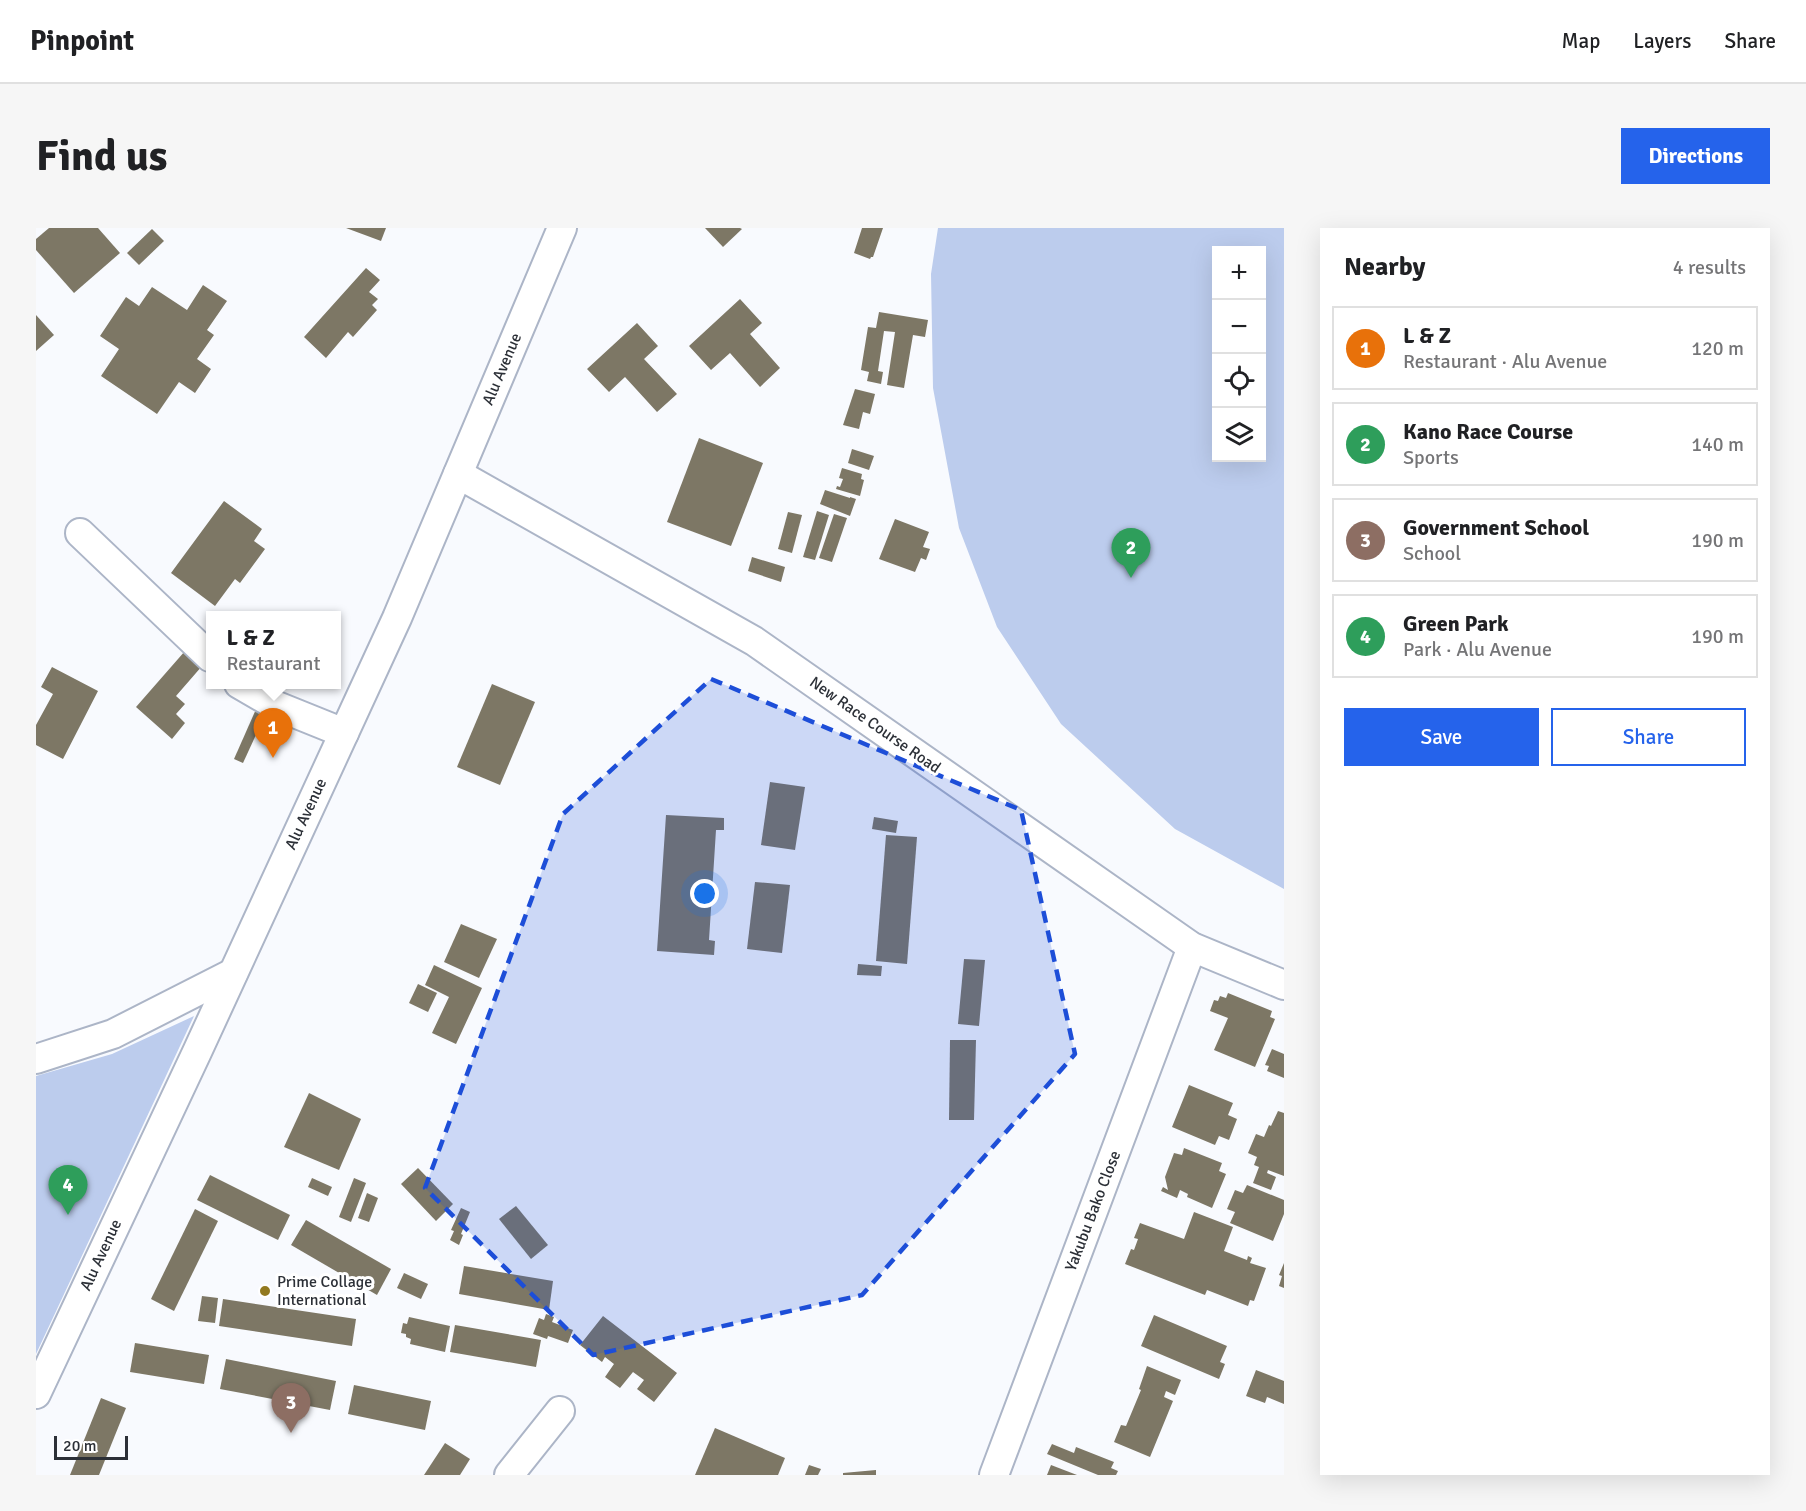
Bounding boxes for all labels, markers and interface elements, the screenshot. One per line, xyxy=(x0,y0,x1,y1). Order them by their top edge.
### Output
text: Pinpoint xyxy=(30,24,134,58)
text: Map xyxy=(1562,28,1600,54)
text: Layers xyxy=(1633,28,1691,54)
text: Share xyxy=(1724,28,1776,54)
button: Directions xyxy=(1621,128,1770,184)
text: Find us xyxy=(36,131,167,182)
map controls xyxy=(1212,246,1266,462)
button: + xyxy=(1212,246,1266,300)
text: Nearby xyxy=(1344,251,1425,283)
text: 4 results xyxy=(1673,255,1746,280)
button: − xyxy=(1212,300,1266,354)
text: L & Z xyxy=(1403,322,1451,349)
street label: Alu Avenue xyxy=(478,330,526,408)
text: 1 xyxy=(1360,336,1371,361)
text: 120 m xyxy=(1691,336,1744,361)
text: Restaurant · Alu Avenue xyxy=(1403,349,1607,374)
button: locate xyxy=(1212,354,1266,408)
button: layers xyxy=(1212,408,1266,462)
text: Kano Race Course xyxy=(1403,418,1573,445)
text: 2 xyxy=(1360,432,1371,457)
text: 140 m xyxy=(1691,432,1744,457)
text: Sports xyxy=(1403,445,1459,470)
text: Government School xyxy=(1403,514,1589,541)
pin: 2 xyxy=(1112,528,1150,578)
text: 3 xyxy=(1360,528,1371,553)
text: 190 m xyxy=(1691,528,1744,553)
text: School xyxy=(1403,541,1461,566)
text: Green Park xyxy=(1403,610,1509,637)
popup xyxy=(206,611,341,689)
text: L & Z xyxy=(227,624,275,651)
text: 4 xyxy=(1360,624,1371,649)
text: 190 m xyxy=(1691,624,1744,649)
text: Park · Alu Avenue xyxy=(1403,637,1552,662)
text: Restaurant xyxy=(227,651,320,676)
street label: New Race Course Road xyxy=(806,672,944,778)
pin: 1 xyxy=(254,708,292,758)
button: Save xyxy=(1344,708,1539,766)
button: Share xyxy=(1551,708,1746,766)
street label: Alu Avenue xyxy=(281,775,331,853)
your location xyxy=(690,879,719,908)
street label: Yakubu Bako Close xyxy=(1061,1148,1125,1274)
pin: 4 xyxy=(48,1166,87,1215)
street label: Alu Avenue xyxy=(76,1216,126,1294)
place label: Prime Collage International xyxy=(277,1272,372,1310)
marker: Prime Collage International xyxy=(258,1284,272,1298)
pin: 3 xyxy=(272,1384,310,1433)
scale bar xyxy=(54,1433,128,1460)
text: 20 m xyxy=(63,1436,97,1456)

